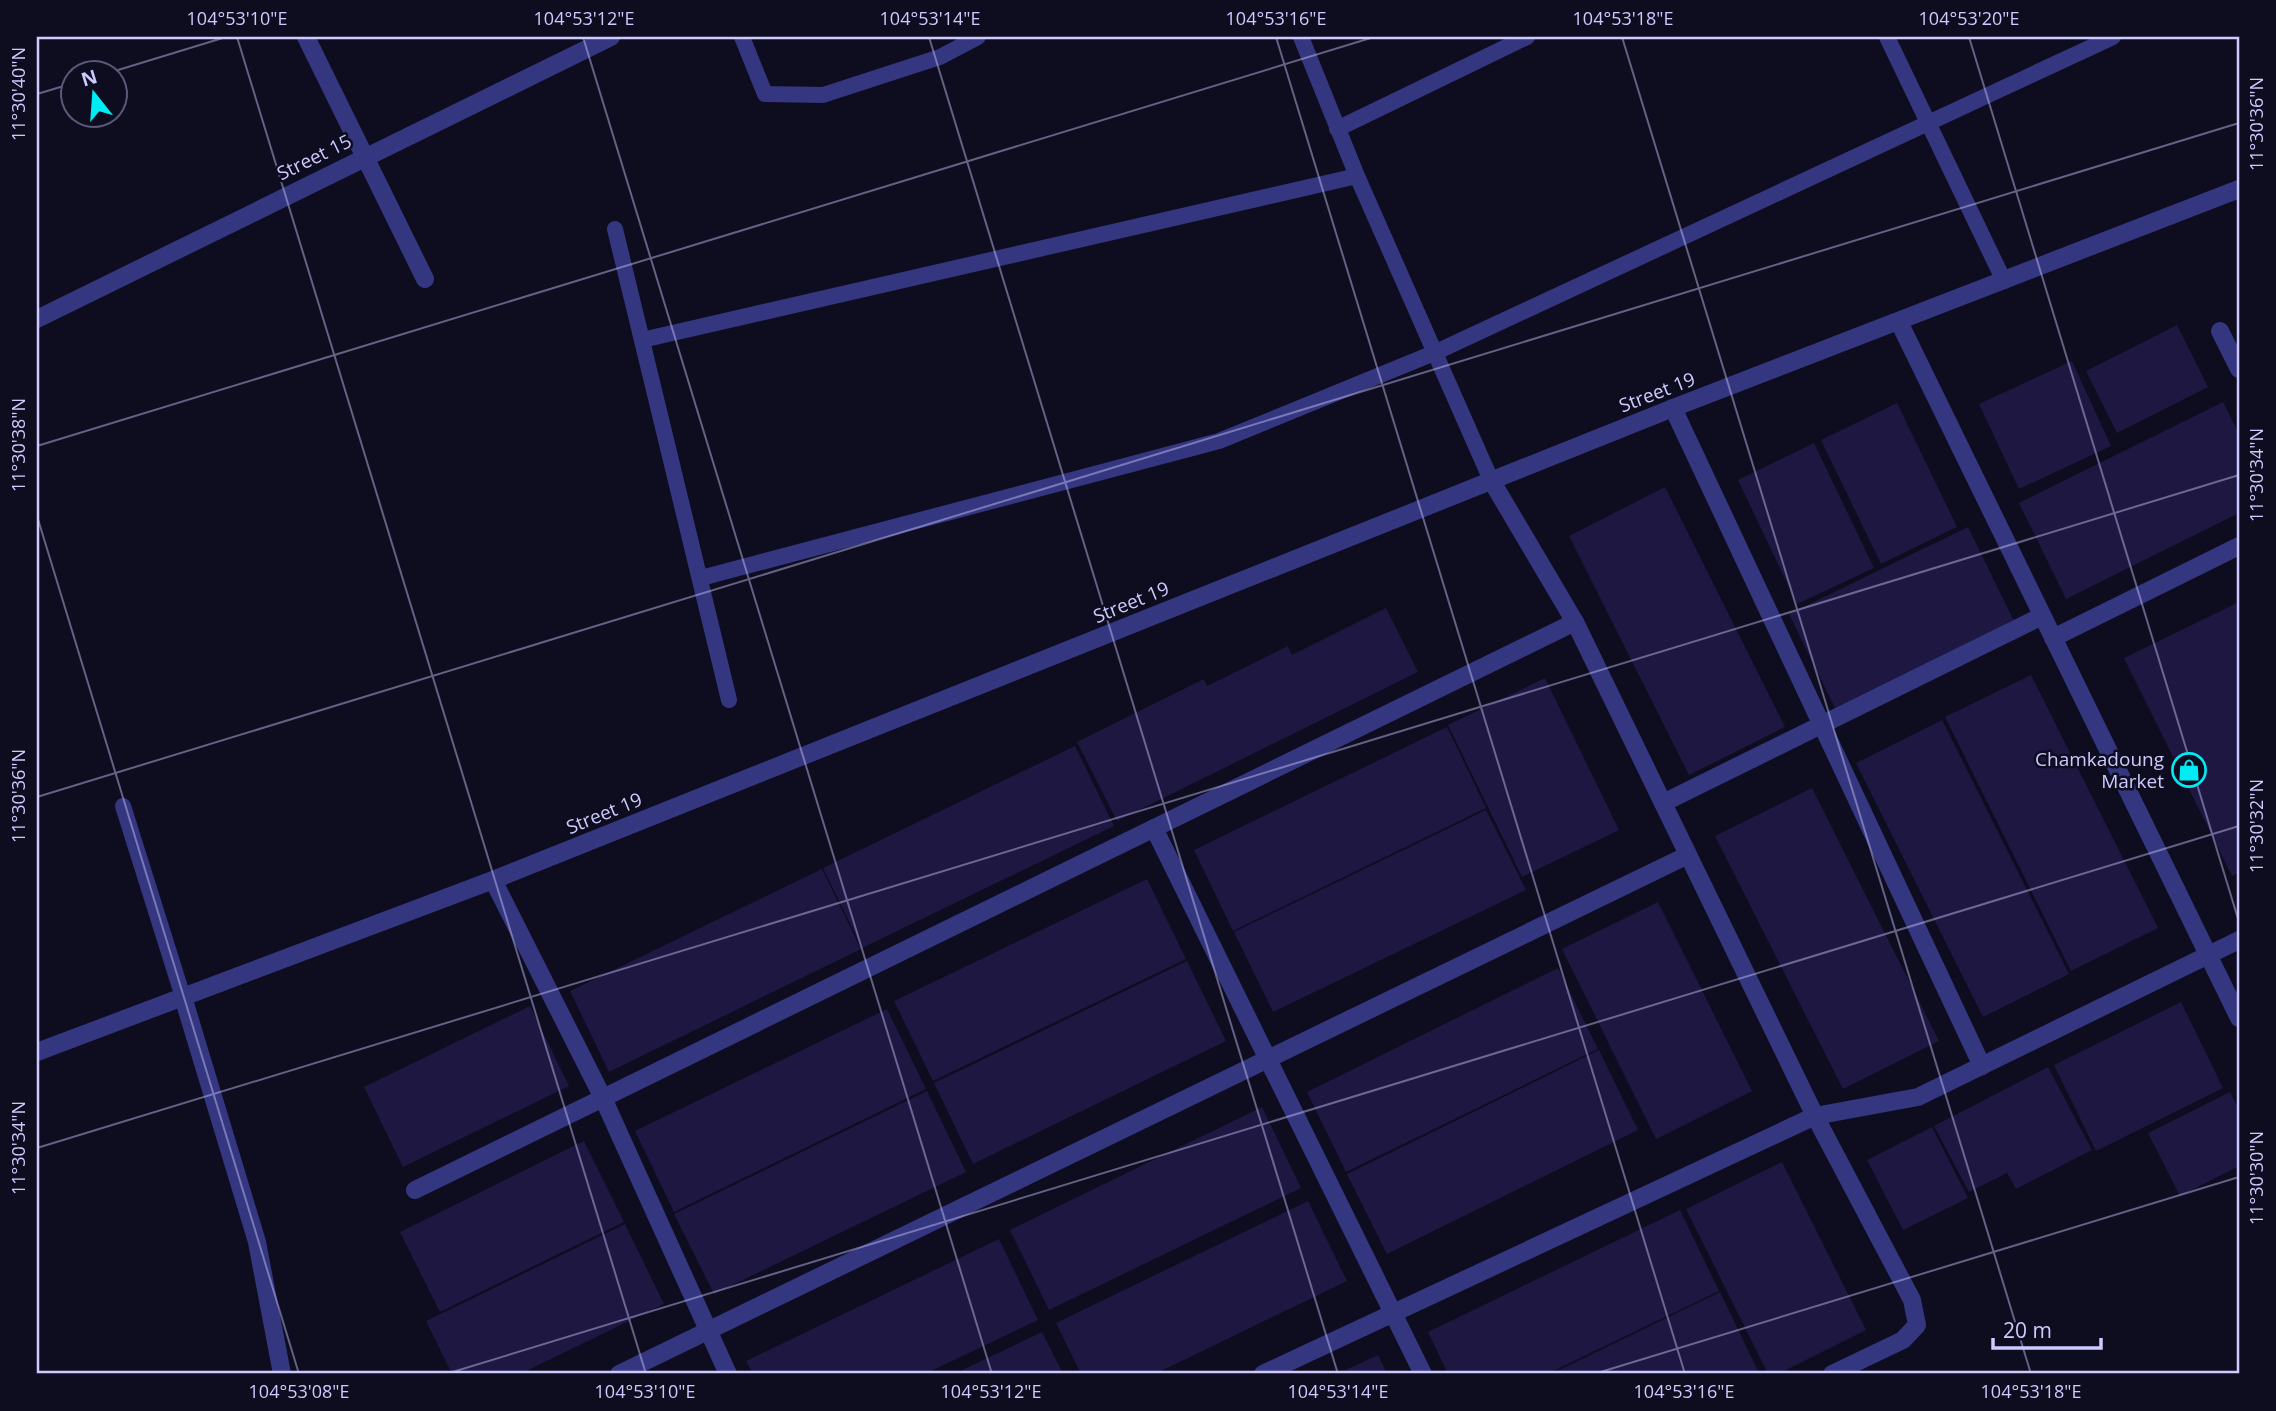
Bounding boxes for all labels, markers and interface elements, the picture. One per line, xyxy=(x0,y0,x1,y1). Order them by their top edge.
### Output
text: 104°53'10"E xyxy=(187,6,287,30)
text: 104°53'12"E xyxy=(534,6,634,30)
text: 104°53'14"E xyxy=(880,6,980,30)
text: 104°53'16"E xyxy=(1226,6,1326,30)
text: 104°53'18"E xyxy=(1573,6,1673,30)
text: 104°53'20"E xyxy=(1919,6,2019,30)
text: 11°30'40"N xyxy=(6,47,30,141)
north arrow xyxy=(60,60,130,130)
text: N xyxy=(78,63,100,92)
text: 11°30'36"N xyxy=(2244,77,2268,171)
street label: Street 15 xyxy=(272,128,356,186)
street label: Street 19 xyxy=(1615,366,1699,418)
text: 11°30'38"N xyxy=(6,398,30,492)
text: 11°30'34"N xyxy=(2244,428,2268,522)
street label: Street 19 xyxy=(1089,575,1173,629)
place label: Chamkadoung Market xyxy=(2035,746,2164,794)
text: 11°30'36"N xyxy=(6,749,30,843)
shop icon: Chamkadoung Market xyxy=(2170,751,2208,789)
text: 11°30'32"N xyxy=(2244,779,2268,873)
street label: Street 19 xyxy=(562,786,646,840)
text: 11°30'34"N xyxy=(6,1101,30,1195)
text: 11°30'30"N xyxy=(2244,1131,2268,1225)
scale bar xyxy=(1993,1306,2101,1350)
text: 20 m xyxy=(2003,1316,2052,1344)
text: 104°53'08"E xyxy=(249,1379,349,1403)
text: 104°53'10"E xyxy=(595,1379,695,1403)
text: 104°53'12"E xyxy=(941,1379,1041,1403)
text: 104°53'14"E xyxy=(1288,1379,1388,1403)
text: 104°53'16"E xyxy=(1634,1379,1734,1403)
text: 104°53'18"E xyxy=(1981,1379,2081,1403)

